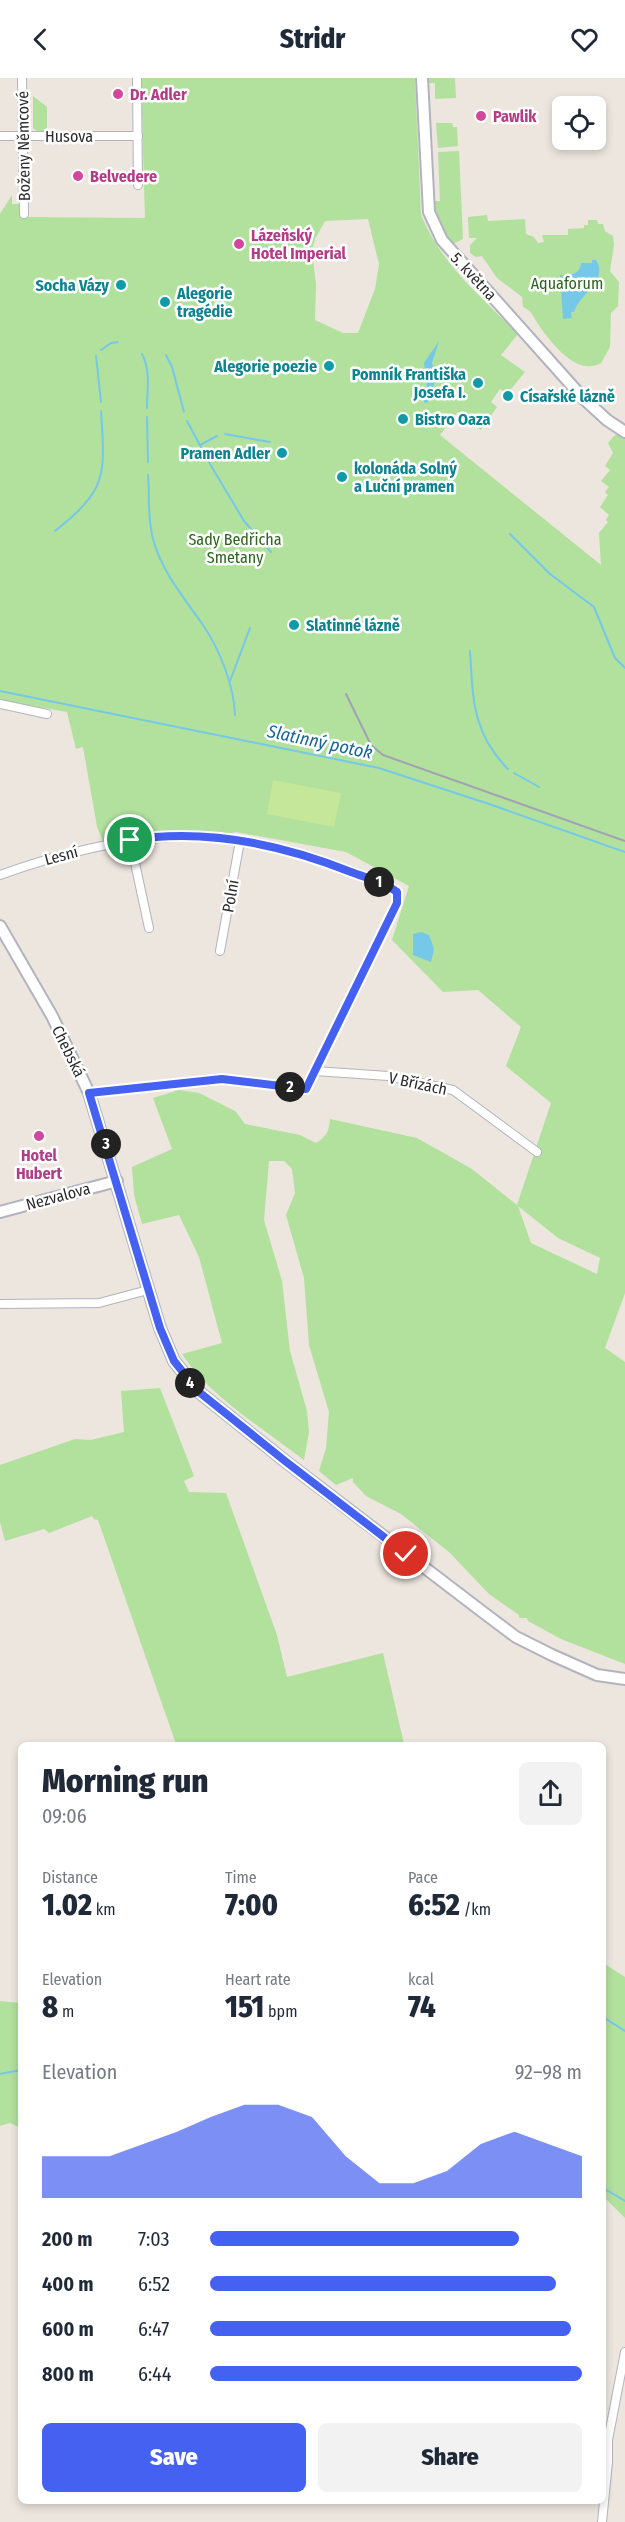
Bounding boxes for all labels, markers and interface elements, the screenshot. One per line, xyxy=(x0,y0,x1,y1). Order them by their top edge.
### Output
icon: back xyxy=(24,23,57,56)
text: Stridr xyxy=(280,23,345,55)
icon: heart xyxy=(568,23,601,56)
place label: Dr. Adler xyxy=(130,85,187,104)
marker: Dr. Adler xyxy=(111,87,125,101)
street label: Boženy Němcové xyxy=(13,91,34,201)
map controls xyxy=(552,96,606,150)
button: locate xyxy=(552,96,606,150)
place label: Pawlik xyxy=(493,107,537,126)
marker: Pawlik xyxy=(474,109,488,123)
street label: Husova xyxy=(45,127,93,146)
place label: Belvedere xyxy=(90,167,157,186)
marker: Belvedere xyxy=(71,169,85,183)
place label: Lázeňský Hotel Imperial xyxy=(251,226,346,263)
marker: Lázeňský Hotel Imperial xyxy=(232,237,246,251)
street label: 5. května xyxy=(447,248,501,304)
park label: Aquaforum xyxy=(531,274,603,293)
place label: Socha Vázy xyxy=(35,276,109,295)
marker: Socha Vázy xyxy=(114,278,128,292)
place label: Alegorie tragédie xyxy=(176,284,233,321)
marker: Alegorie tragédie xyxy=(158,295,172,309)
place label: Alegorie poezie xyxy=(213,357,317,376)
marker: Alegorie poezie xyxy=(322,359,336,373)
place label: Pomník Františka Josefa I. xyxy=(352,365,466,402)
marker: Pomník Františka Josefa I. xyxy=(471,376,485,390)
place label: Císařské lázně xyxy=(520,387,615,406)
marker: Císařské lázně xyxy=(501,389,515,403)
place label: Bistro Oaza xyxy=(415,410,490,429)
marker: Bistro Oaza xyxy=(396,412,410,426)
place label: Pramen Adler xyxy=(181,444,270,463)
marker: Pramen Adler xyxy=(275,446,289,460)
place label: kolonáda Solný a Luční pramen xyxy=(354,459,457,496)
marker: kolonáda Solný a Luční pramen xyxy=(335,470,349,484)
park label: Sady Bedřicha Smetany xyxy=(188,530,282,567)
place label: Slatinné lázně xyxy=(306,616,400,635)
marker: Slatinné lázně xyxy=(287,618,301,632)
water label: Slatinný potok xyxy=(265,720,375,764)
pin xyxy=(104,814,155,865)
icon: arrive xyxy=(113,823,146,856)
street label: Lesní xyxy=(42,842,80,869)
pin: 1 xyxy=(364,867,394,897)
text: 1 xyxy=(376,872,382,891)
street label: Polní xyxy=(218,878,243,914)
street label: Chebská xyxy=(48,1022,89,1080)
street label: V Břízách xyxy=(387,1068,449,1099)
pin: 2 xyxy=(275,1072,305,1102)
text: 2 xyxy=(286,1077,294,1096)
marker: Hotel Hubert xyxy=(32,1129,46,1143)
pin: 3 xyxy=(91,1129,121,1159)
text: 3 xyxy=(102,1134,110,1153)
place label: Hotel Hubert xyxy=(16,1146,62,1183)
street label: Nezvalova xyxy=(24,1179,92,1214)
pin: 4 xyxy=(175,1368,205,1398)
text: 4 xyxy=(186,1373,194,1392)
pin xyxy=(380,1528,431,1579)
icon: check xyxy=(389,1537,422,1570)
text: Morning run xyxy=(42,1761,209,1801)
button: share xyxy=(519,1762,582,1825)
text: 09:06 xyxy=(42,1804,87,1828)
text: Distance xyxy=(42,1868,98,1887)
text: Time xyxy=(225,1868,257,1887)
text: Pace xyxy=(408,1868,438,1887)
text: 1.02 xyxy=(42,1887,92,1923)
text: 7:00 xyxy=(225,1887,278,1923)
text: 6:52 xyxy=(408,1887,460,1923)
text: km xyxy=(92,1900,116,1919)
text: /km xyxy=(460,1900,491,1919)
text: Elevation xyxy=(42,1970,102,1989)
text: Heart rate xyxy=(225,1970,291,1989)
text: kcal xyxy=(408,1970,434,1989)
text: 8 xyxy=(42,1989,58,2025)
text: 151 xyxy=(225,1989,264,2025)
text: 74 xyxy=(408,1989,436,2025)
text: m xyxy=(58,2002,74,2021)
text: bpm xyxy=(264,2002,297,2021)
text: Elevation xyxy=(42,2060,117,2084)
text: 92–98 m xyxy=(515,2060,582,2084)
text: 200 m xyxy=(42,2227,93,2251)
text: 7:03 xyxy=(138,2227,170,2251)
text: 400 m xyxy=(42,2272,94,2296)
text: 6:52 xyxy=(138,2272,170,2296)
text: 600 m xyxy=(42,2317,94,2341)
text: 6:47 xyxy=(138,2317,169,2341)
text: 800 m xyxy=(42,2362,94,2386)
text: 6:44 xyxy=(138,2362,171,2386)
button: Save xyxy=(42,2423,306,2492)
button: Share xyxy=(318,2423,582,2492)

